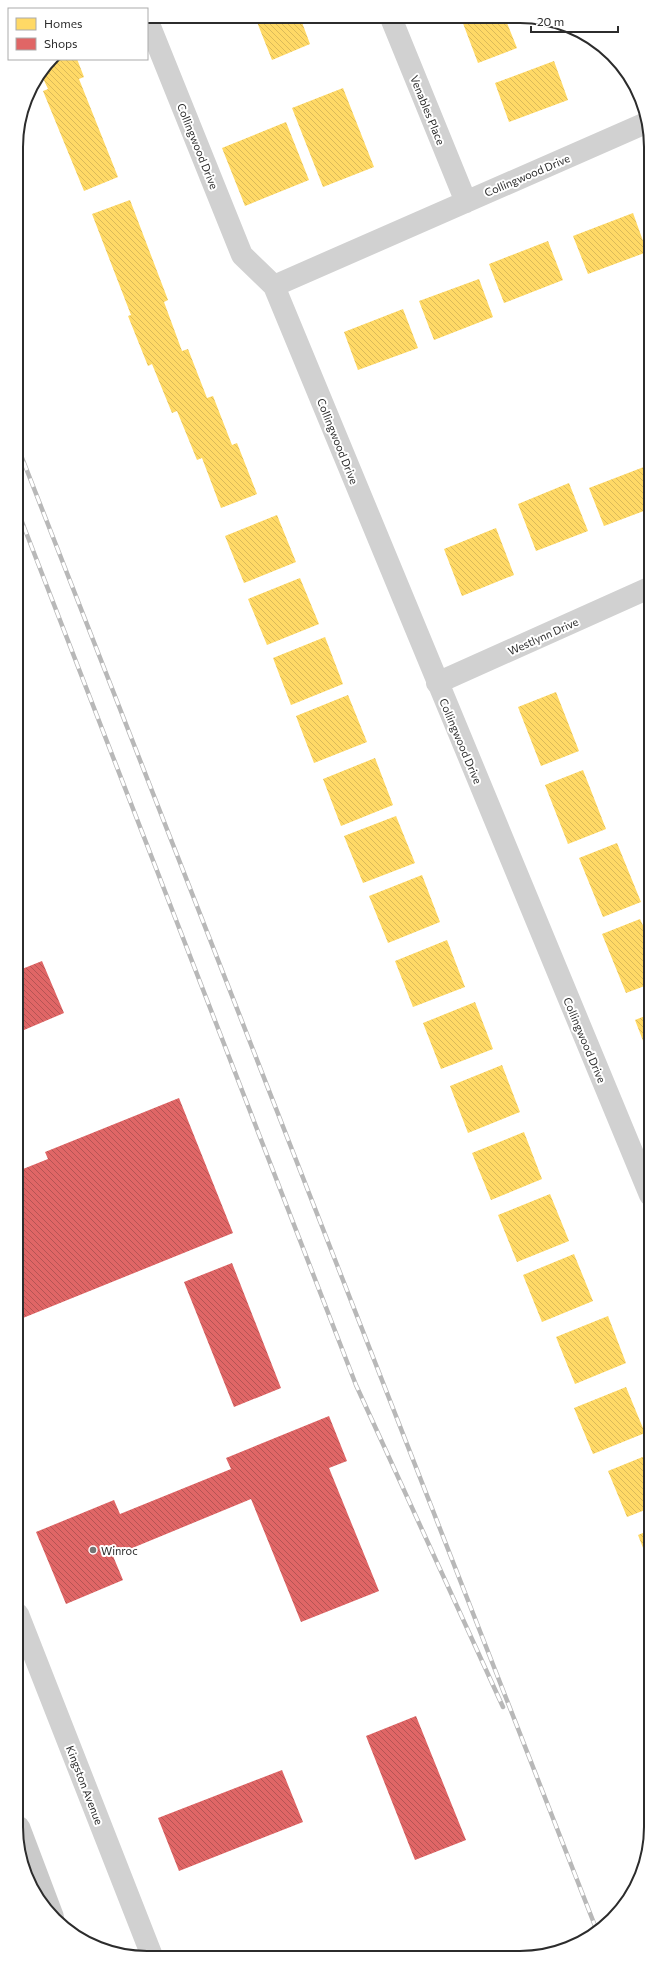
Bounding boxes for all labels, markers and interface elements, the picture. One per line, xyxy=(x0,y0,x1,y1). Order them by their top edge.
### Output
legend xyxy=(8,8,148,60)
scale bar xyxy=(531,8,618,34)
text: 20 m xyxy=(537,14,564,28)
text: Homes xyxy=(44,16,82,30)
text: Shops xyxy=(44,36,78,50)
street label: Venables Place xyxy=(408,73,448,147)
street label: Collingwood Drive xyxy=(175,101,221,191)
street label: Collingwood Drive xyxy=(482,151,572,199)
street label: Collingwood Drive xyxy=(315,396,361,486)
street label: Westlynn Drive xyxy=(506,615,580,657)
street label: Collingwood Drive xyxy=(437,696,485,786)
street label: Collingwood Drive xyxy=(561,995,609,1085)
place label: Winroc xyxy=(101,1544,138,1557)
marker: Winroc xyxy=(88,1545,98,1555)
street label: Kingston Avenue xyxy=(64,1744,106,1827)

